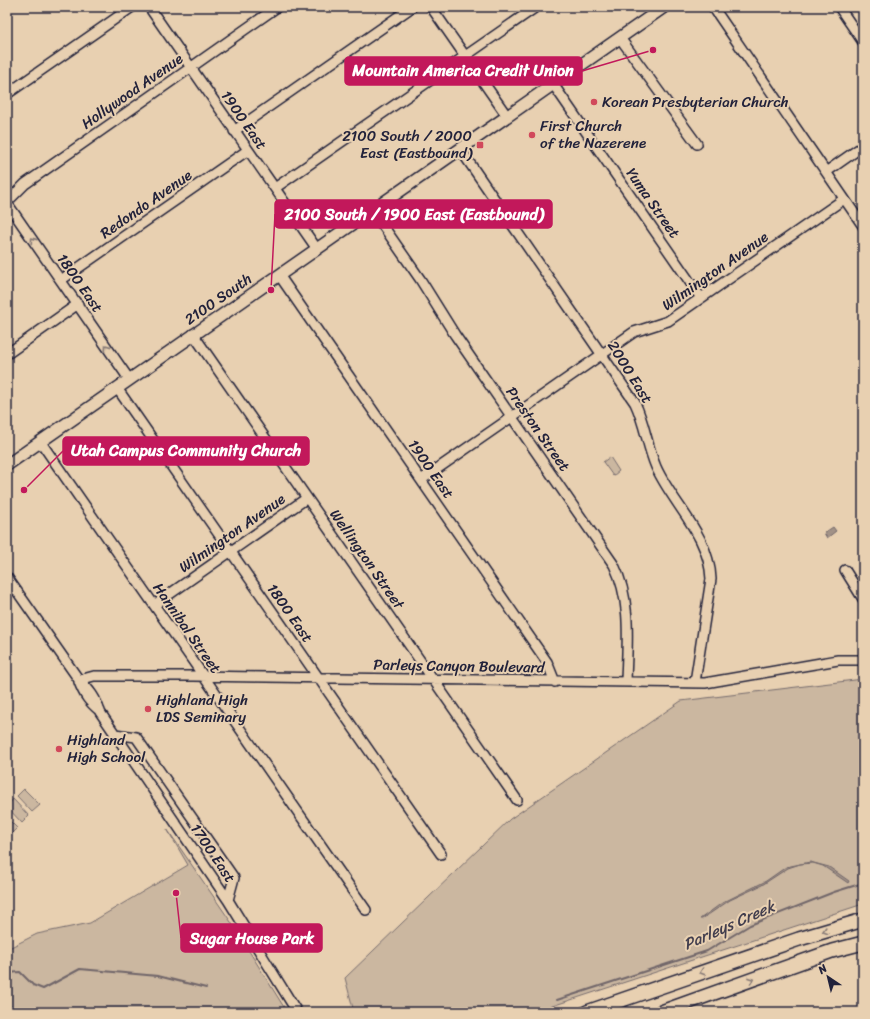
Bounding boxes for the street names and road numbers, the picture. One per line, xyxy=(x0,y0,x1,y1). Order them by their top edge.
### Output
street label: Hollywood Avenue xyxy=(76,46,188,136)
street label: 1900 East xyxy=(214,85,274,156)
street label: Yuma Street xyxy=(619,162,687,244)
street label: Redondo Avenue xyxy=(94,163,198,245)
street label: Wilmington Avenue xyxy=(656,224,774,318)
street label: 1800 East xyxy=(50,248,110,319)
street label: 2100 South xyxy=(179,266,257,332)
street label: 2000 East xyxy=(600,335,660,409)
street label: Preston Street xyxy=(499,381,577,477)
street label: 1900 East xyxy=(401,434,461,505)
street label: Wilmington Avenue xyxy=(173,486,291,580)
street label: Wellington Street xyxy=(323,503,412,615)
street label: Hannibal Street xyxy=(146,577,228,679)
street label: 1800 East xyxy=(260,578,320,649)
street label: Parleys Canyon Boulevard xyxy=(373,652,546,681)
street label: 1700 East xyxy=(183,818,243,888)

